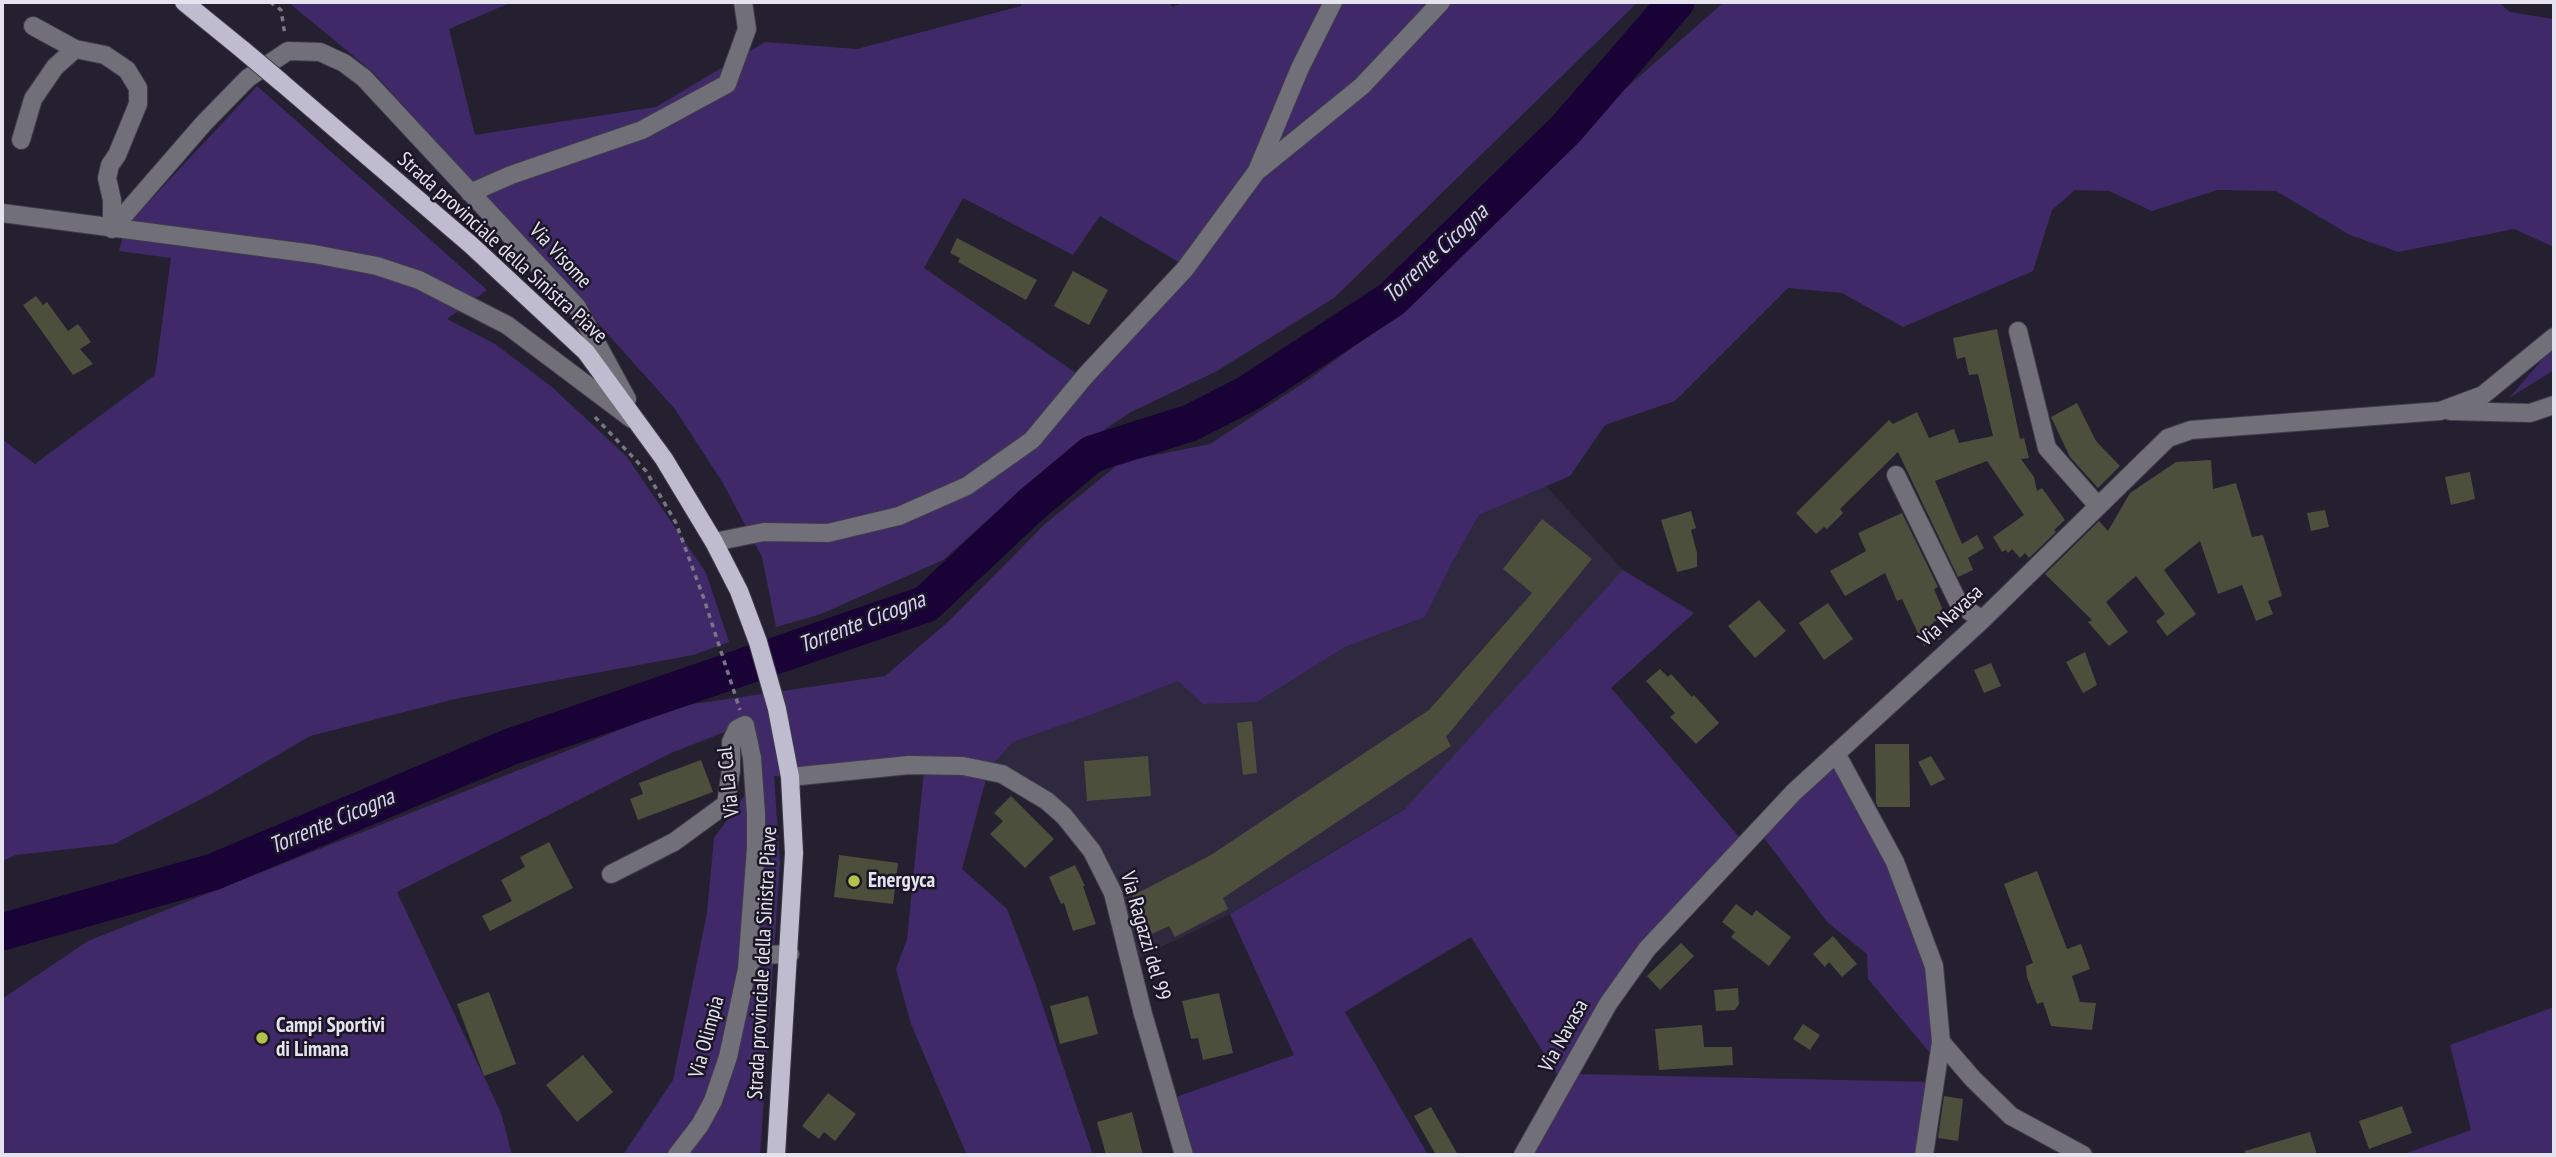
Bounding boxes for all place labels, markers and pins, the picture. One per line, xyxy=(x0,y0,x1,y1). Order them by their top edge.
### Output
place label: Energyca xyxy=(868,868,935,894)
marker: Energyca xyxy=(846,873,862,889)
place label: Campi Sportivi di Limana xyxy=(276,1013,385,1063)
marker: Campi Sportivi di Limana xyxy=(254,1030,270,1046)

